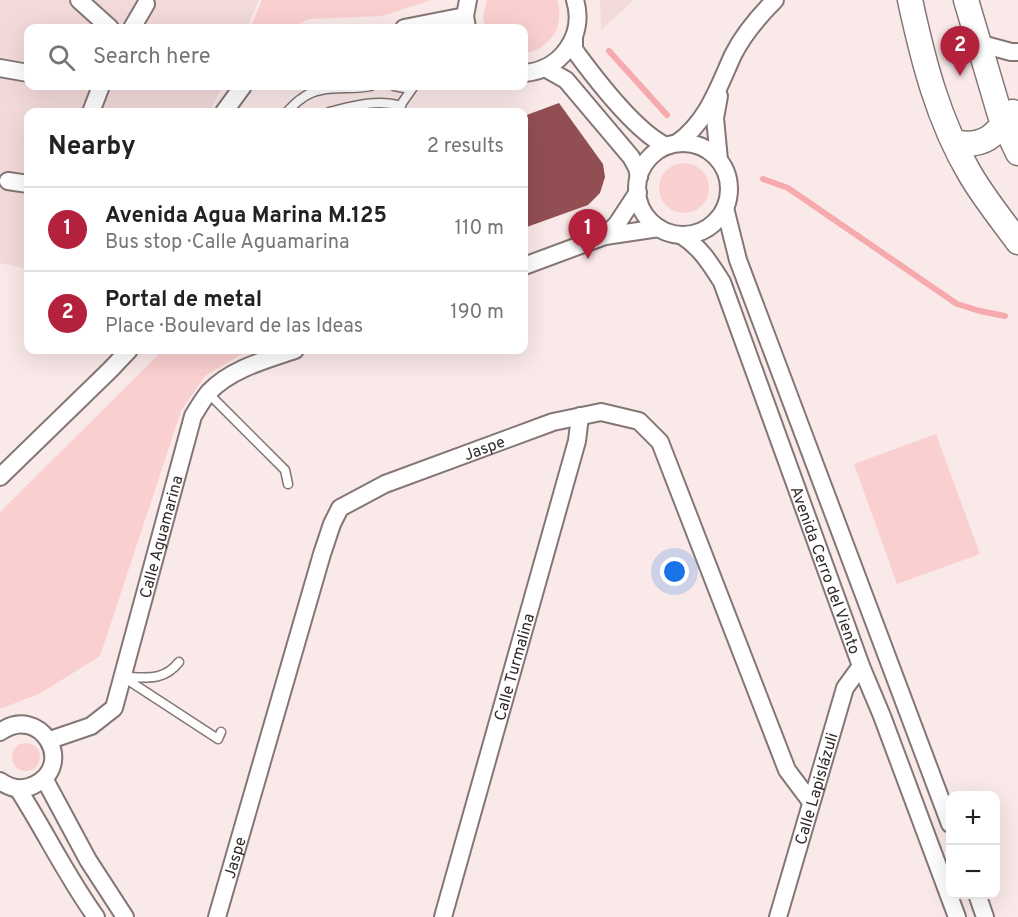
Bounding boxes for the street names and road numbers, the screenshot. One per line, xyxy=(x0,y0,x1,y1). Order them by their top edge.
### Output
street label: Jaspe xyxy=(461,433,508,466)
street label: Calle Aguamarina xyxy=(136,474,188,601)
street label: Avenida Cerro del Viento xyxy=(785,484,864,657)
street label: Calle Turmalina xyxy=(491,611,540,723)
street label: Calle Lapislázuli xyxy=(792,731,843,847)
street label: Jaspe xyxy=(221,835,252,881)

